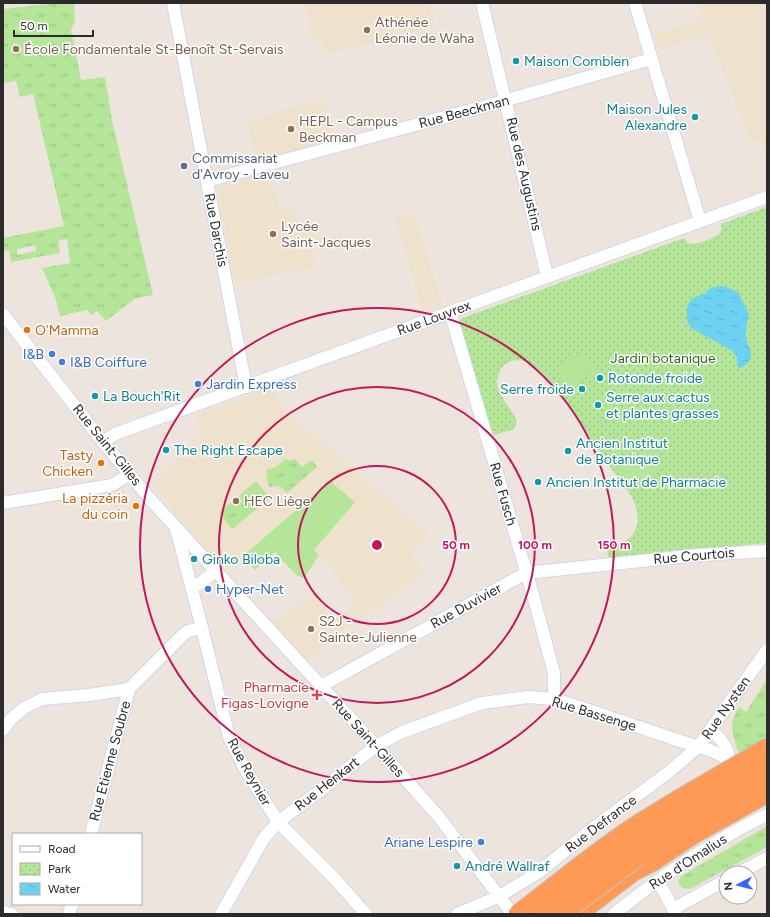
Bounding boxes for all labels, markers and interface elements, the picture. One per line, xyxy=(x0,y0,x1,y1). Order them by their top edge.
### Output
scale bar xyxy=(14,12,93,38)
place label: Athénée Léonie de Waha xyxy=(375,14,475,47)
text: 50 m xyxy=(20,19,48,33)
marker: Athénée Léonie de Waha xyxy=(362,25,372,35)
place label: École Fondamentale St-Benoît St-Servais xyxy=(24,41,284,58)
marker: École Fondamentale St-Benoît St-Servais xyxy=(11,44,21,54)
place label: Maison Comblen xyxy=(524,53,629,70)
marker: Maison Comblen xyxy=(511,56,521,66)
street label: Rue Beeckman xyxy=(417,92,511,132)
place label: Maison Jules Alexandre xyxy=(607,101,687,134)
marker: Maison Jules Alexandre xyxy=(690,112,700,122)
place label: HEPL - Campus Beckman xyxy=(299,113,398,146)
street label: Rue des Augustins xyxy=(503,115,545,233)
marker: HEPL - Campus Beckman xyxy=(286,124,296,134)
place label: Commissariat d'Avroy - Laveu xyxy=(192,150,289,183)
marker: Commissariat d'Avroy - Laveu xyxy=(179,161,189,171)
street label: Rue Darchis xyxy=(201,192,231,268)
place label: Lycée Saint-Jacques xyxy=(281,218,371,251)
marker: Lycée Saint-Jacques xyxy=(268,229,278,239)
street label: Rue Louvrex xyxy=(395,297,473,339)
place label: O'Mamma xyxy=(35,322,99,339)
marker: O'Mamma xyxy=(22,325,32,335)
place label: I&B xyxy=(23,346,44,363)
marker: I&B xyxy=(47,349,57,359)
park label: Jardin botanique xyxy=(610,350,716,367)
place label: I&B Coiffure xyxy=(70,354,147,371)
marker: I&B Coiffure xyxy=(57,357,67,367)
place label: Rotonde froide xyxy=(608,370,703,387)
marker: Rotonde froide xyxy=(595,373,605,383)
place label: Jardin Express xyxy=(206,376,296,393)
marker: Jardin Express xyxy=(193,379,203,389)
place label: Serre froide xyxy=(500,381,574,398)
marker: Serre froide xyxy=(577,384,587,394)
place label: La Bouch'Rit xyxy=(103,388,181,405)
place label: Serre aux cactus et plantes grasses xyxy=(606,389,719,422)
marker: La Bouch'Rit xyxy=(90,391,100,401)
marker: Serre aux cactus et plantes grasses xyxy=(593,400,603,410)
street label: Rue Saint-Gilles xyxy=(69,401,145,489)
place label: Ancien Institut de Botanique xyxy=(576,435,668,468)
place label: The Right Escape xyxy=(174,442,283,459)
marker: The Right Escape xyxy=(161,445,171,455)
marker: Ancien Institut de Botanique xyxy=(563,446,573,456)
place label: Tasty Chicken xyxy=(42,447,94,480)
marker: Tasty Chicken xyxy=(96,458,106,468)
street label: Rue Fusch xyxy=(486,460,520,528)
place label: Ancien Institut de Pharmacie xyxy=(546,474,727,491)
marker: Ancien Institut de Pharmacie xyxy=(533,477,543,487)
place label: La pizzéria du coin xyxy=(62,490,128,523)
place label: HEC Liège xyxy=(244,493,311,510)
marker: HEC Liège xyxy=(231,496,241,506)
marker: La pizzéria du coin xyxy=(131,501,141,511)
centre of rings xyxy=(370,538,384,552)
text: 50 m xyxy=(442,538,470,552)
text: 100 m xyxy=(518,538,552,552)
text: 150 m xyxy=(597,538,631,552)
street label: Rue Courtois xyxy=(653,544,735,568)
place label: Ginko Biloba xyxy=(202,551,280,568)
marker: Ginko Biloba xyxy=(189,554,199,564)
street label: Rue Duvivier xyxy=(428,579,505,632)
place label: Hyper-Net xyxy=(216,581,284,598)
marker: Hyper-Net xyxy=(203,584,213,594)
place label: S2J - Sainte-Julienne xyxy=(319,613,417,646)
marker: S2J - Sainte-Julienne xyxy=(306,624,316,634)
street label: Rue Nysten xyxy=(698,673,754,743)
place label: Pharmacie Figas-Lovigne xyxy=(221,679,309,712)
marker: Pharmacie Figas-Lovigne xyxy=(312,690,322,700)
street label: Rue Bassenge xyxy=(550,693,639,735)
street label: Rue Saint-Gilles xyxy=(328,695,408,781)
street label: Rue Etienne Soubre xyxy=(86,699,134,823)
street label: Rue Reynier xyxy=(223,735,275,809)
street label: Rue Henkart xyxy=(291,753,363,815)
street label: Rue Defrance xyxy=(562,791,640,856)
street label: Rue d'Omalius xyxy=(646,831,730,893)
legend xyxy=(12,833,142,905)
place label: Ariane Lespire xyxy=(384,834,473,851)
marker: Ariane Lespire xyxy=(476,837,486,847)
text: Road xyxy=(48,842,76,856)
place label: André Wallraf xyxy=(465,858,550,875)
marker: André Wallraf xyxy=(452,861,462,871)
text: Park xyxy=(48,862,71,876)
north arrow xyxy=(718,865,758,905)
text: N xyxy=(722,881,736,891)
text: Water xyxy=(48,882,80,896)

